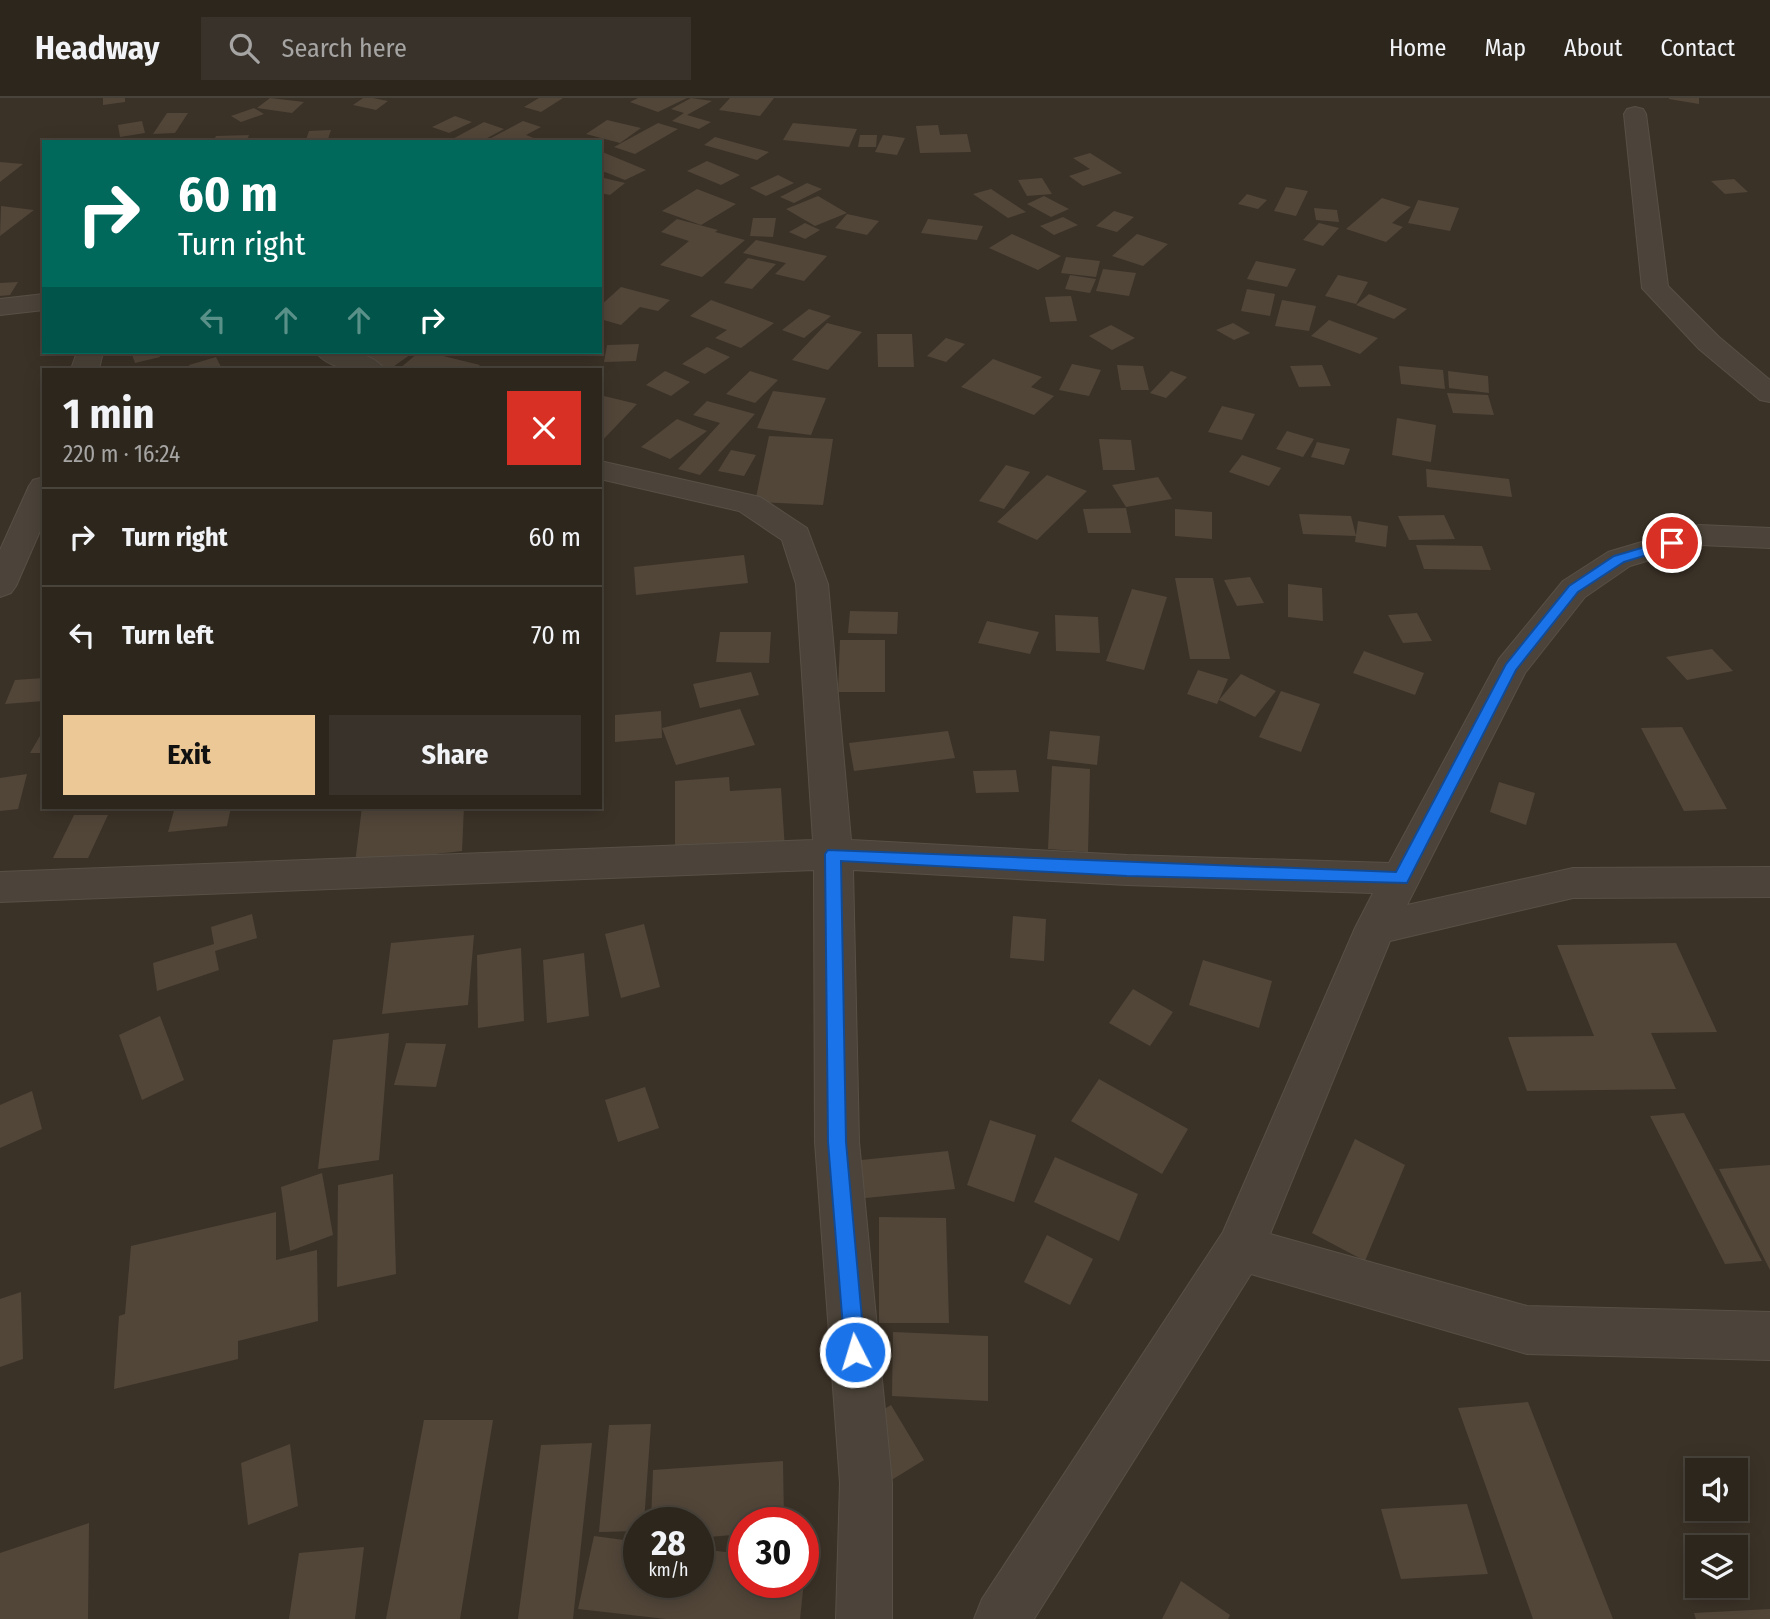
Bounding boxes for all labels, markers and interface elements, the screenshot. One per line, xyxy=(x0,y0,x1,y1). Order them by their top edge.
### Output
search box xyxy=(201,17,691,80)
text: Headway xyxy=(35,28,159,68)
icon: search xyxy=(225,29,263,67)
text: Search here xyxy=(281,33,407,64)
text: Home xyxy=(1389,34,1446,62)
text: Map xyxy=(1484,34,1526,62)
text: About xyxy=(1564,34,1622,62)
text: Contact xyxy=(1660,34,1735,62)
text: 60 m xyxy=(178,165,278,224)
icon: right xyxy=(63,168,154,259)
text: Turn right xyxy=(178,225,305,263)
icon: left xyxy=(194,301,232,339)
icon: ahead xyxy=(267,301,305,339)
icon: ahead xyxy=(340,301,378,339)
icon: right xyxy=(413,301,451,339)
text: 1 min xyxy=(63,389,154,439)
button: close xyxy=(507,391,581,465)
text: 220 m · 16:24 xyxy=(63,440,180,468)
pin xyxy=(1642,513,1702,573)
icon: right xyxy=(63,518,101,556)
text: Turn right xyxy=(122,522,228,553)
text: 60 m xyxy=(528,522,581,553)
icon: arrive xyxy=(1653,524,1691,562)
icon: left xyxy=(63,616,101,654)
text: Turn left xyxy=(122,620,214,651)
text: 70 m xyxy=(531,620,581,651)
button: Exit xyxy=(63,715,315,795)
button: Share xyxy=(329,715,581,795)
position arrow xyxy=(818,1315,892,1389)
map controls xyxy=(1685,1458,1748,1598)
button: sound xyxy=(1685,1458,1748,1521)
speed limit sign: 30 xyxy=(728,1507,819,1598)
text: 28 xyxy=(651,1522,686,1564)
button: layers xyxy=(1685,1535,1748,1598)
text: km/h xyxy=(648,1559,689,1581)

